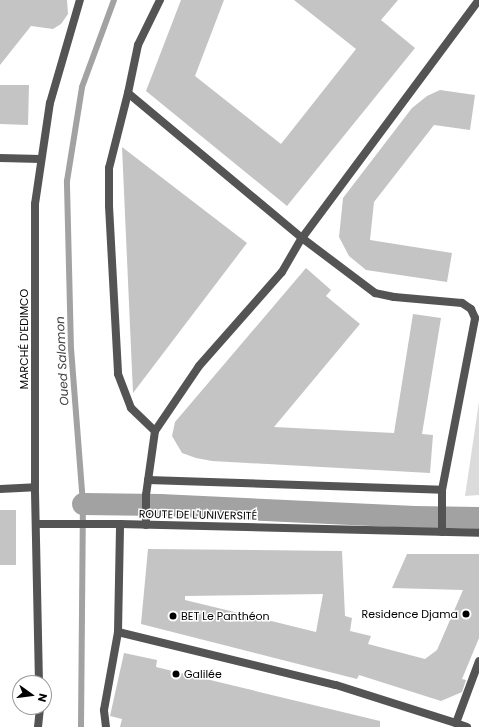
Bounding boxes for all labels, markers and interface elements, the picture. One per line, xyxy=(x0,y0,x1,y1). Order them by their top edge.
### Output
street label: MARCHÉ D'EDIMCO xyxy=(17,289,31,389)
water label: Oued Salomon xyxy=(52,316,72,406)
street label: ROUTE DE L'UNIVERSITÉ xyxy=(139,507,257,523)
place label: Residence Djama xyxy=(362,607,458,621)
place label: BET Le Panthéon xyxy=(181,609,270,623)
marker: Residence Djama xyxy=(461,609,471,619)
marker: BET Le Panthéon xyxy=(168,611,178,621)
place label: Galilée xyxy=(184,667,222,681)
marker: Galilée xyxy=(171,669,181,679)
north arrow xyxy=(12,675,52,715)
text: N xyxy=(34,692,51,704)

